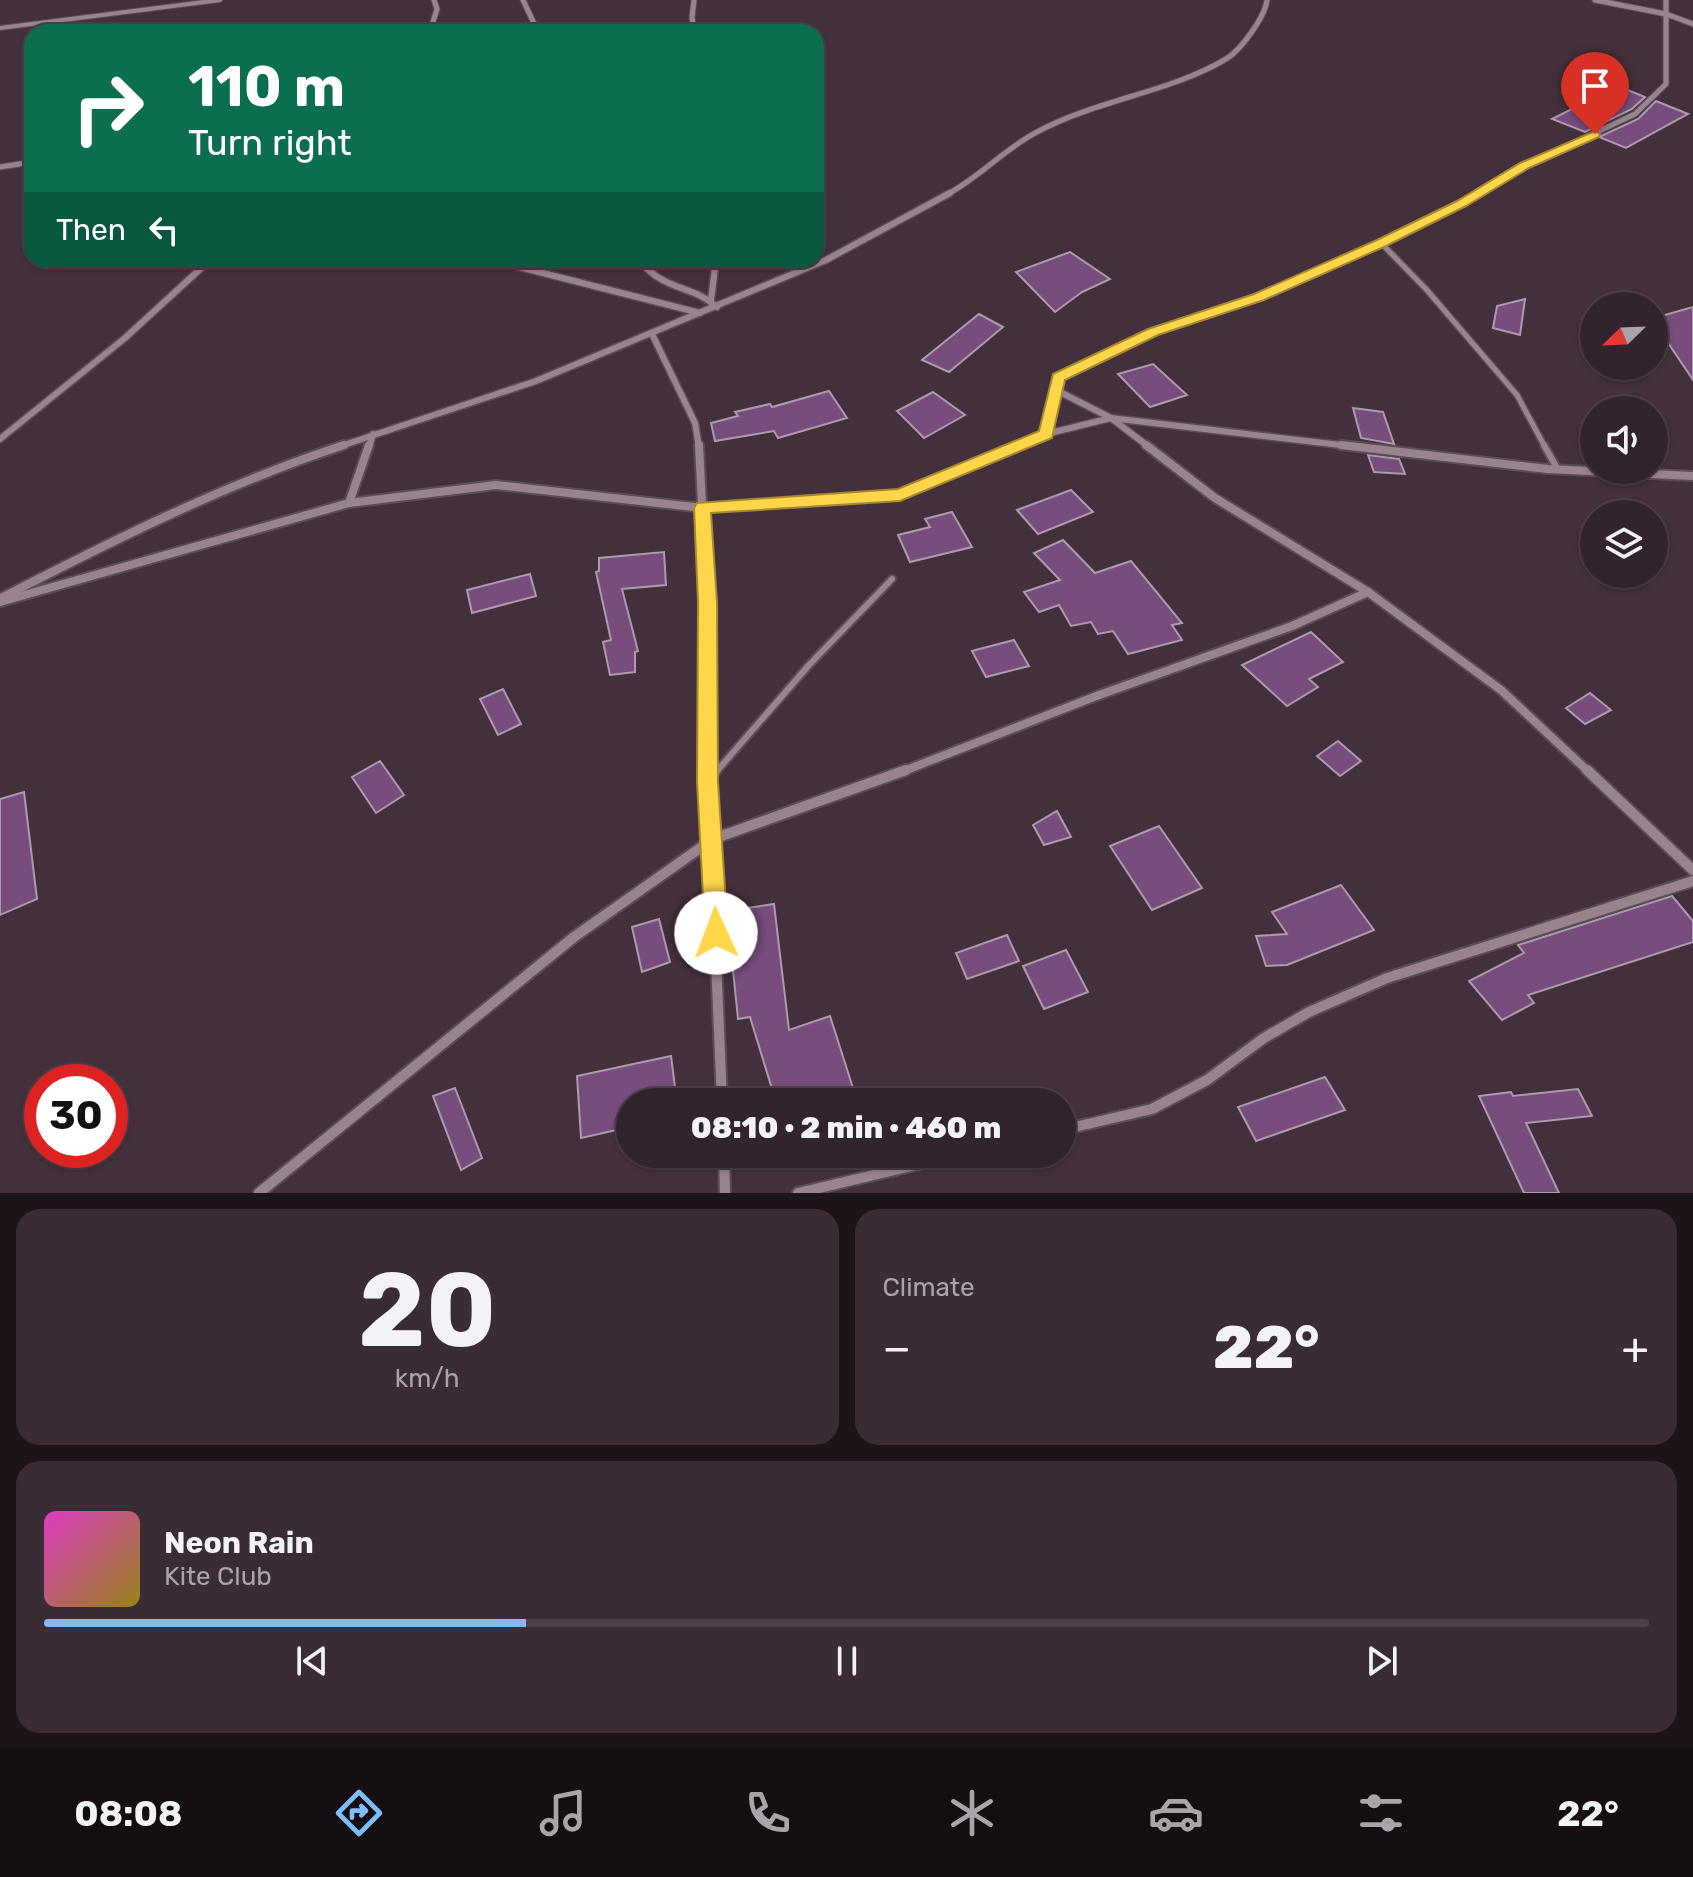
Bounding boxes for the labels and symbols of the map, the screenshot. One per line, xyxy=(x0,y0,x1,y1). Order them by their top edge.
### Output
pin xyxy=(1561,52,1629,134)
north arrow xyxy=(1580,292,1668,380)
position arrow xyxy=(674,891,758,975)
speed limit sign: 30 xyxy=(24,1064,128,1168)

